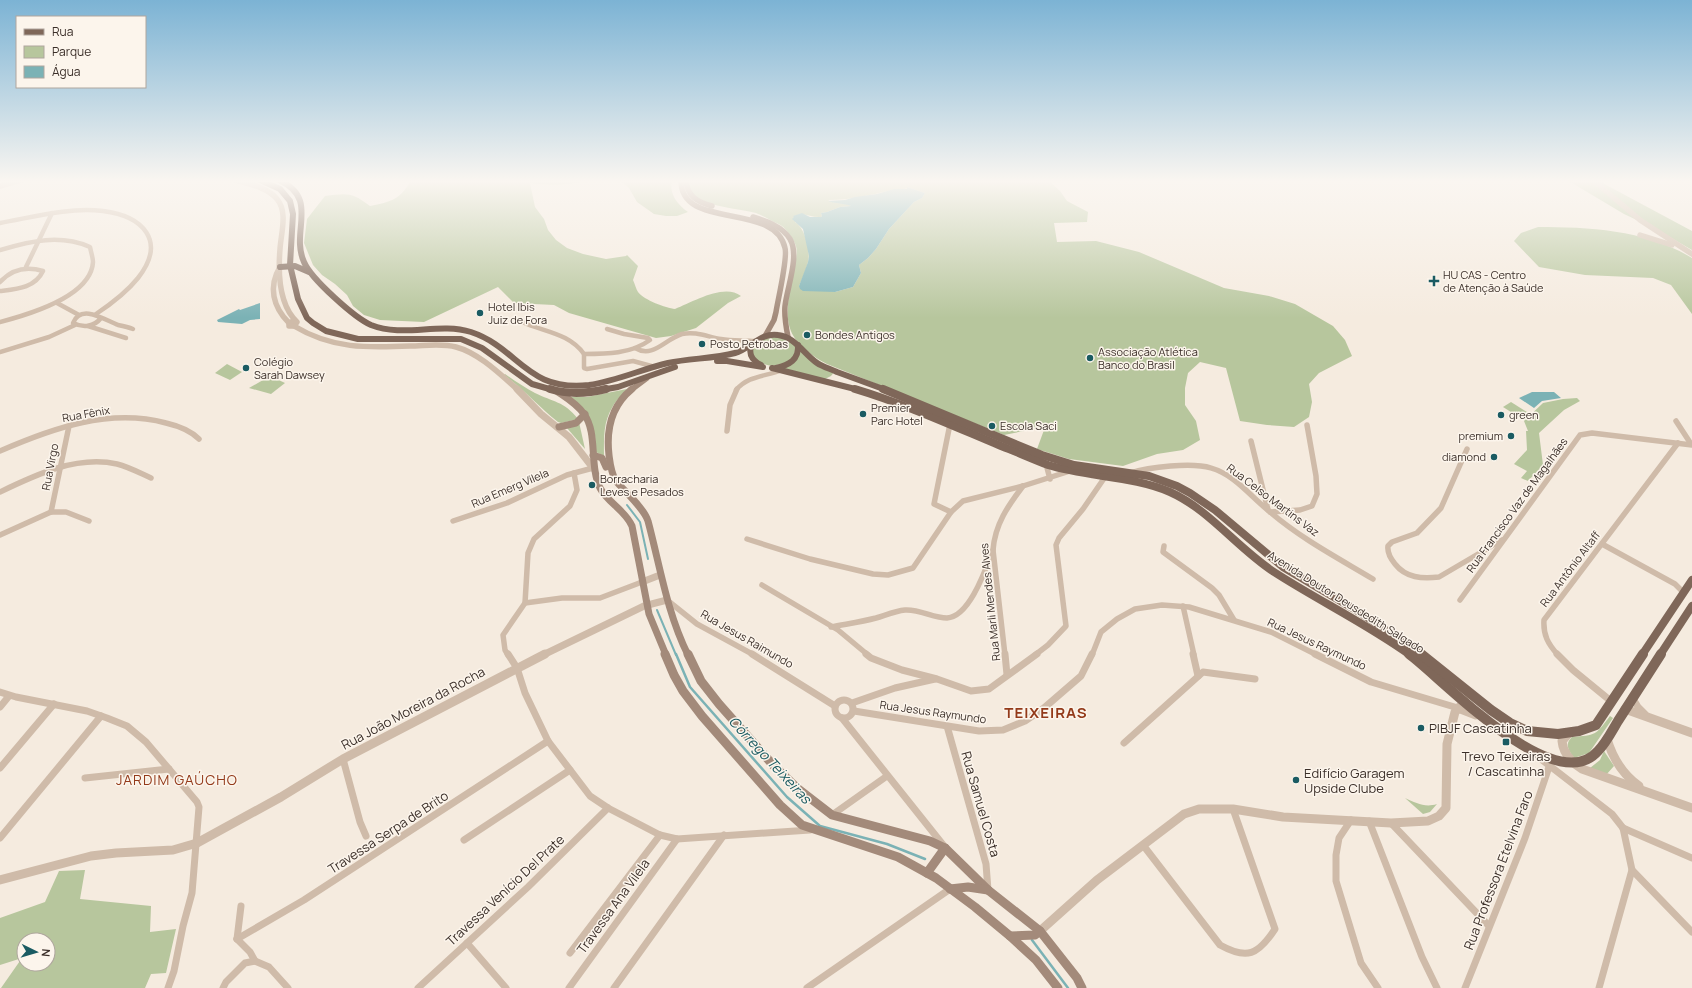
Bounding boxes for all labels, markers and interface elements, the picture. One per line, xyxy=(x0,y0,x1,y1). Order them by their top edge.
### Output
legend xyxy=(16,16,146,88)
text: Rua xyxy=(52,23,73,40)
text: Parque xyxy=(52,43,91,60)
text: Água xyxy=(52,63,81,80)
place label: HU CAS - Centro de Atenção à Saúde xyxy=(1443,267,1544,295)
marker: HU CAS - Centro de Atenção à Saúde xyxy=(1428,275,1440,287)
place label: Hotel Ibis Juiz de Fora xyxy=(488,299,547,327)
marker: Hotel Ibis Juiz de Fora xyxy=(475,308,485,318)
place label: Bondes Antigos xyxy=(815,327,895,342)
marker: Bondes Antigos xyxy=(802,330,812,340)
place label: Posto Petrobas xyxy=(710,336,788,351)
marker: Posto Petrobas xyxy=(697,339,707,349)
place label: Associação Atlética Banco do Brasil xyxy=(1098,344,1198,372)
marker: Associação Atlética Banco do Brasil xyxy=(1085,353,1095,363)
place label: Colégio Sarah Dawsey xyxy=(254,354,325,382)
marker: Colégio Sarah Dawsey xyxy=(241,363,251,373)
place label: Premier Parc Hotel xyxy=(871,400,923,428)
street label: Rua Fênix xyxy=(61,402,111,425)
place label: green xyxy=(1509,407,1539,422)
marker: Premier Parc Hotel xyxy=(858,409,868,419)
marker: green xyxy=(1496,410,1506,420)
place label: Escola Saci xyxy=(1000,418,1057,433)
marker: Escola Saci xyxy=(987,421,997,431)
place label: premium xyxy=(1459,428,1503,443)
marker: premium xyxy=(1506,431,1516,441)
street label: Rua Francisco Vaz de Magalhães xyxy=(1463,434,1571,575)
street label: Rua Virgo xyxy=(38,442,61,492)
place label: diamond xyxy=(1442,449,1486,464)
marker: diamond xyxy=(1489,452,1499,462)
street label: Rua Celso Martins Vaz xyxy=(1224,460,1323,539)
street label: Rua Emerg Vilela xyxy=(469,464,551,511)
place label: Borracharia Leves e Pesados xyxy=(600,471,684,499)
marker: Borracharia Leves e Pesados xyxy=(587,480,597,490)
street label: Rua Antônio Altaff xyxy=(1536,527,1603,610)
street label: Rua Marli Mendes Alves xyxy=(976,542,1003,662)
street label: Avenida Doutor Deusdedith Salgado xyxy=(1265,547,1428,656)
street label: Rua Jesus Raimundo xyxy=(698,606,797,671)
street label: Rua Jesus Raymundo xyxy=(1265,614,1370,673)
street label: Rua João Moreira da Rocha xyxy=(338,662,488,754)
street label: Rua Jesus Raymundo xyxy=(879,697,988,726)
district label: TEIXEIRAS xyxy=(1004,702,1088,723)
water label: Córrego Teixeiras xyxy=(725,712,817,809)
place label: PIBJF Cascatinha xyxy=(1429,719,1532,737)
marker: PIBJF Cascatinha xyxy=(1416,723,1426,733)
marker: Trevo Teixeiras / Cascatinha xyxy=(1501,737,1511,747)
place label: Trevo Teixeiras / Cascatinha xyxy=(1462,747,1551,780)
street label: Rua Samuel Costa xyxy=(957,749,1005,859)
place label: Edifício Garagem Upside Clube xyxy=(1304,764,1404,797)
district label: JARDIM GAÚCHO xyxy=(116,770,238,789)
marker: Edifício Garagem Upside Clube xyxy=(1291,775,1301,785)
street label: Travessa Serpa de Brito xyxy=(324,786,452,878)
street label: Rua Professora Etelvina Faro xyxy=(1459,787,1537,952)
street label: Travessa Venício Del Prate xyxy=(442,830,568,950)
street label: Travessa Ana Vilela xyxy=(572,855,654,957)
north arrow xyxy=(16,932,56,972)
text: N xyxy=(39,948,54,958)

